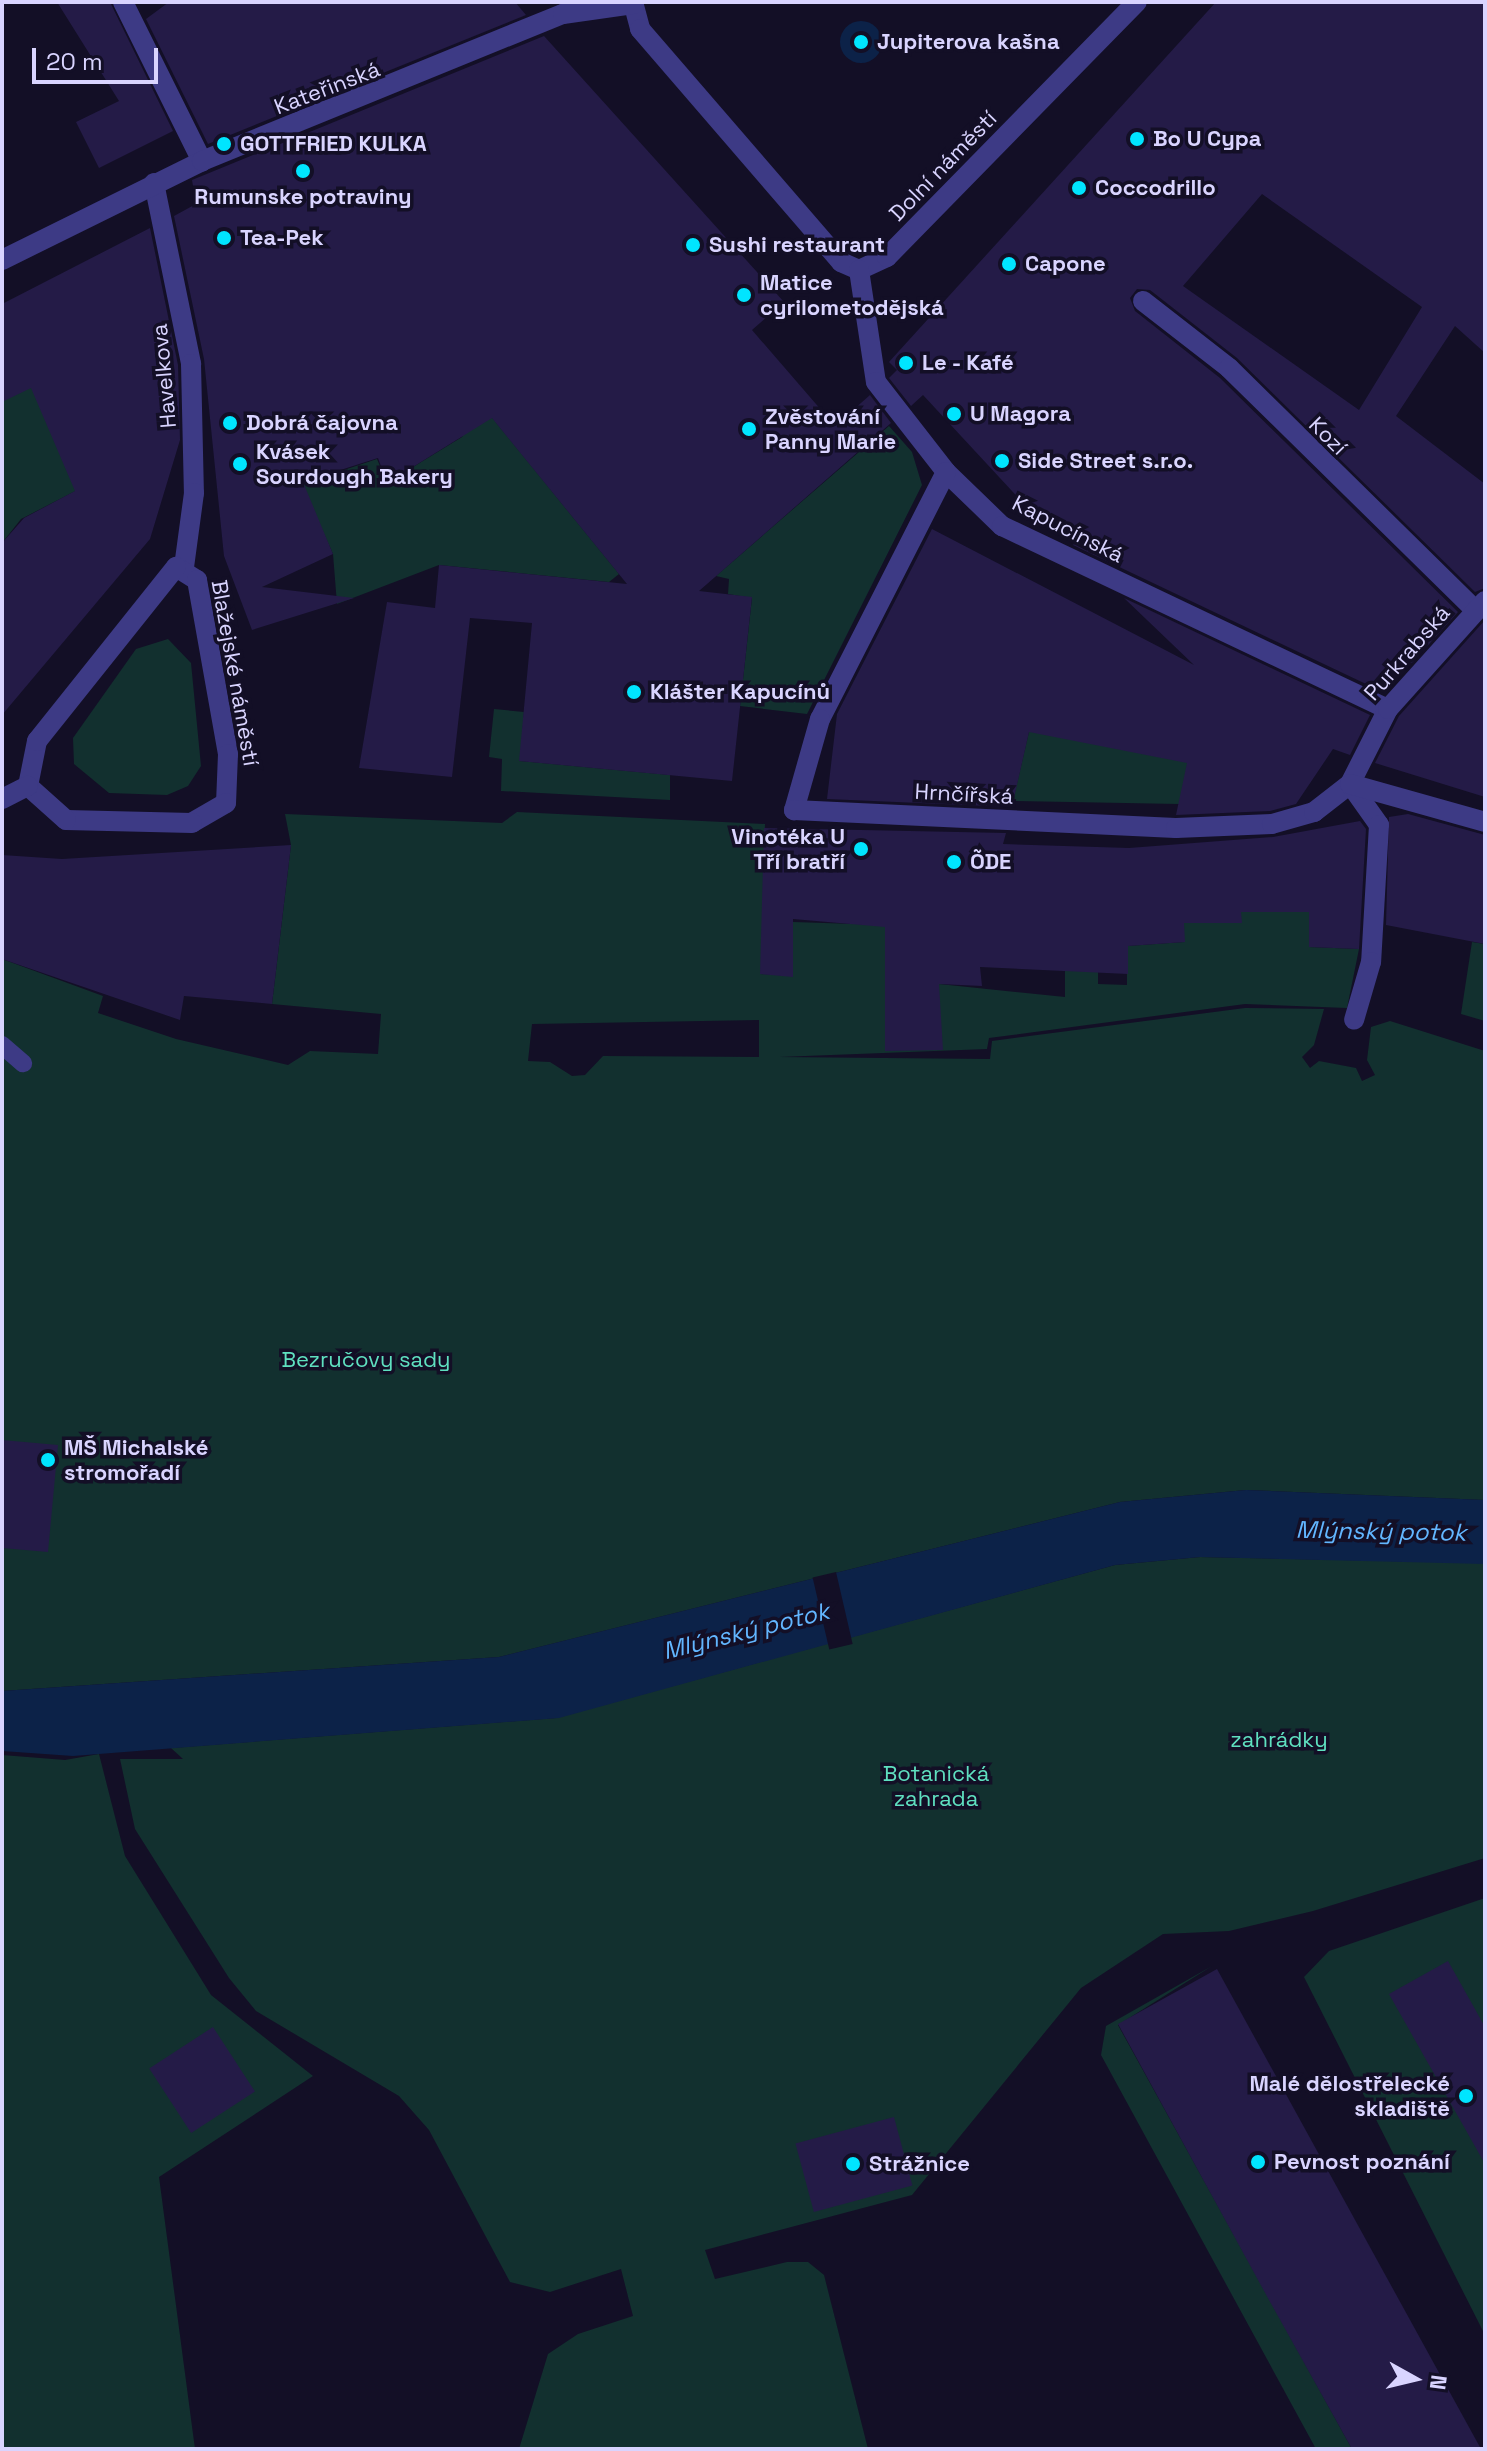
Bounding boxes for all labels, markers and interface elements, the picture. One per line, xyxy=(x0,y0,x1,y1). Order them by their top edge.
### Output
place label: Jupiterova kašna xyxy=(877,29,1060,55)
scale bar xyxy=(36,32,162,82)
marker: Jupiterova kašna xyxy=(852,33,870,51)
text: 20 m xyxy=(46,46,103,77)
street label: Kateřinská xyxy=(270,56,384,120)
street label: Dolní náměstí xyxy=(884,105,1002,227)
place label: Bo U Cypa xyxy=(1153,126,1262,152)
marker: Bo U Cypa xyxy=(1128,130,1146,148)
place label: GOTTFRIED KULKA xyxy=(240,131,427,157)
marker: GOTTFRIED KULKA xyxy=(215,135,233,153)
marker: Rumunske potraviny xyxy=(294,162,312,180)
place label: Coccodrillo xyxy=(1095,175,1216,201)
marker: Coccodrillo xyxy=(1070,179,1088,197)
place label: Rumunske potraviny xyxy=(194,184,412,210)
place label: Tea-Pek xyxy=(240,225,324,251)
marker: Tea-Pek xyxy=(215,229,233,247)
place label: Sushi restaurant xyxy=(709,232,885,258)
marker: Sushi restaurant xyxy=(684,236,702,254)
place label: Capone xyxy=(1025,251,1106,277)
marker: Capone xyxy=(1000,255,1018,273)
place label: Matice cyrilometodějská xyxy=(760,269,944,320)
marker: Matice cyrilometodějská xyxy=(735,286,753,304)
street label: Havelkova xyxy=(146,323,182,429)
place label: Le - Kafé xyxy=(922,350,1015,376)
marker: Le - Kafé xyxy=(897,354,915,372)
place label: U Magora xyxy=(970,401,1071,427)
place label: Zvěstování Panny Marie xyxy=(765,403,896,454)
marker: U Magora xyxy=(945,405,963,423)
place label: Dobrá čajovna xyxy=(246,410,398,436)
street label: Kozí xyxy=(1303,411,1353,461)
marker: Dobrá čajovna xyxy=(221,414,239,432)
marker: Zvěstování Panny Marie xyxy=(740,420,758,438)
place label: Kvásek Sourdough Bakery xyxy=(256,438,453,490)
place label: Side Street s.r.o. xyxy=(1018,448,1193,474)
marker: Side Street s.r.o. xyxy=(993,452,1011,470)
marker: Kvásek Sourdough Bakery xyxy=(231,455,249,473)
street label: Kapucínská xyxy=(1008,490,1128,568)
street label: Blažejské náměstí xyxy=(206,578,264,768)
street label: Purkrabská xyxy=(1359,600,1455,706)
place label: Klášter Kapucínů xyxy=(650,679,830,705)
marker: Klášter Kapucínů xyxy=(625,683,643,701)
street label: Hrnčířská xyxy=(914,778,1014,810)
place label: Vinotéka U Tří bratří xyxy=(731,823,845,874)
marker: Vinotéka U Tří bratří xyxy=(852,840,870,858)
place label: ÕDE xyxy=(970,849,1011,875)
marker: ÕDE xyxy=(945,853,963,871)
park label: Bezručovy sady xyxy=(281,1347,451,1373)
place label: MŠ Michalské stromořadí xyxy=(64,1434,209,1486)
marker: MŠ Michalské stromořadí xyxy=(39,1451,57,1469)
water label: Mlýnský potok xyxy=(1295,1515,1467,1547)
water label: Mlýnský potok xyxy=(660,1596,832,1666)
park label: zahrádky xyxy=(1230,1727,1328,1753)
park label: Botanická zahrada xyxy=(883,1760,989,1812)
place label: Malé dělostřelecké skladiště xyxy=(1249,2070,1450,2122)
marker: Malé dělostřelecké skladiště xyxy=(1457,2087,1475,2105)
place label: Pevnost poznání xyxy=(1274,2149,1450,2175)
place label: Strážnice xyxy=(869,2151,970,2177)
marker: Pevnost poznání xyxy=(1249,2153,1267,2171)
marker: Strážnice xyxy=(844,2155,862,2173)
north arrow xyxy=(1375,2339,1455,2419)
text: N xyxy=(1424,2373,1454,2392)

